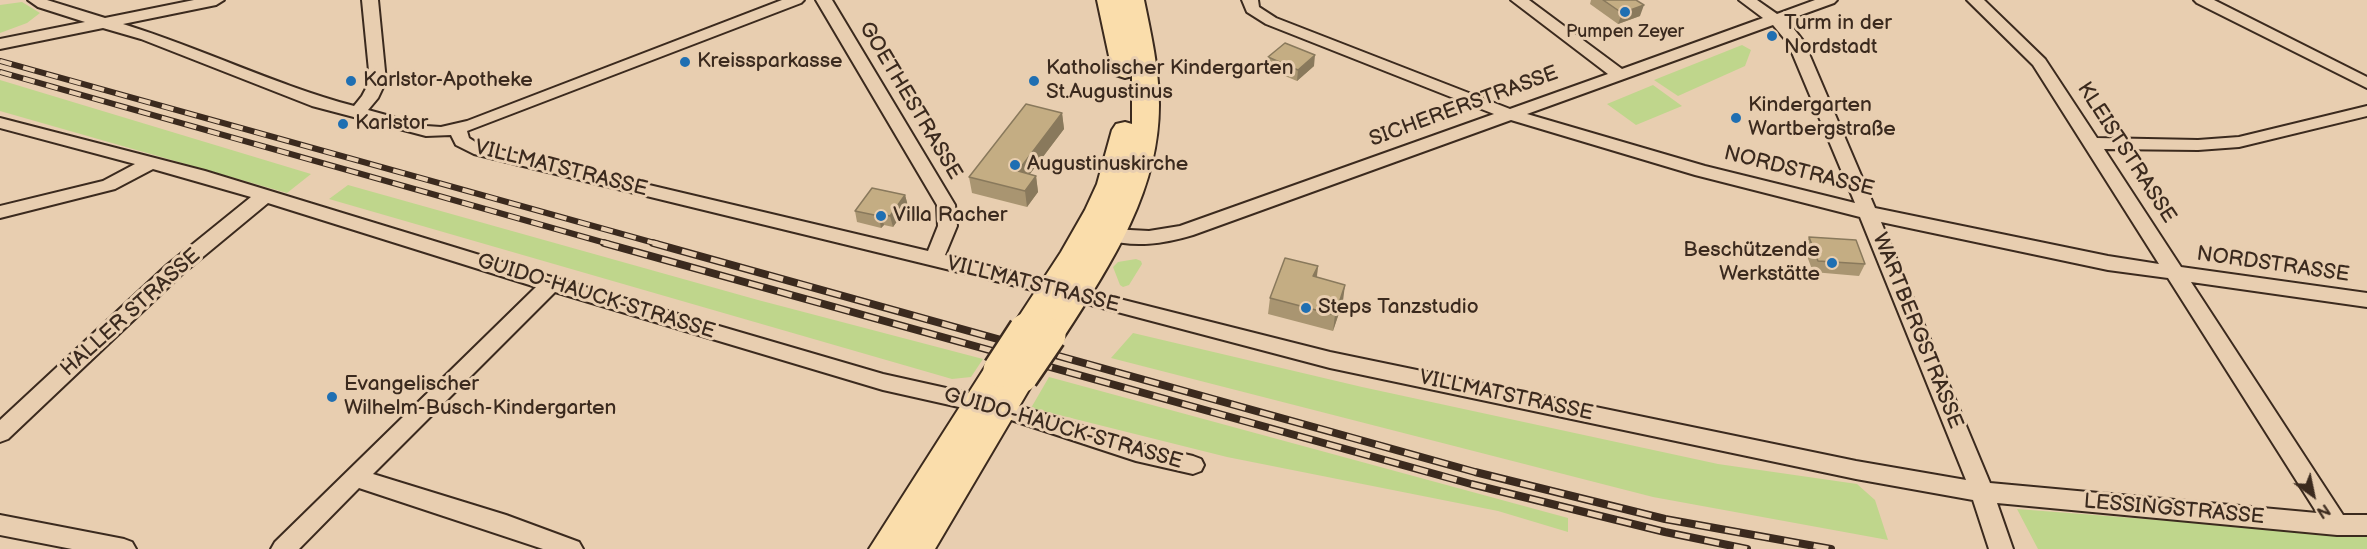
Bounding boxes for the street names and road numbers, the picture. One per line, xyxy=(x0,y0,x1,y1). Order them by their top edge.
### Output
street label: GOETHESTRASSE xyxy=(853,18,967,184)
street label: SICHERERSTRASSE xyxy=(1366,61,1562,153)
street label: KLEISTSTRASSE xyxy=(2071,78,2181,228)
street label: VILLMATSTRASSE xyxy=(472,135,650,203)
street label: NORDSTRASSE xyxy=(1721,141,1877,203)
street label: WARTBERGSTRASSE xyxy=(1866,229,1968,433)
street label: NORDSTRASSE xyxy=(2195,242,2351,288)
street label: HALLER STRASSE xyxy=(56,244,206,382)
street label: GUIDO-HAUCK-STRASSE xyxy=(474,249,718,345)
street label: VILLMATSTRASSE xyxy=(944,251,1122,319)
street label: VILLMATSTRASSE xyxy=(1417,365,1595,427)
street label: GUIDO-HAUCK-STRASSE xyxy=(941,383,1185,475)
street label: LESSINGSTRASSE xyxy=(2083,490,2265,530)

